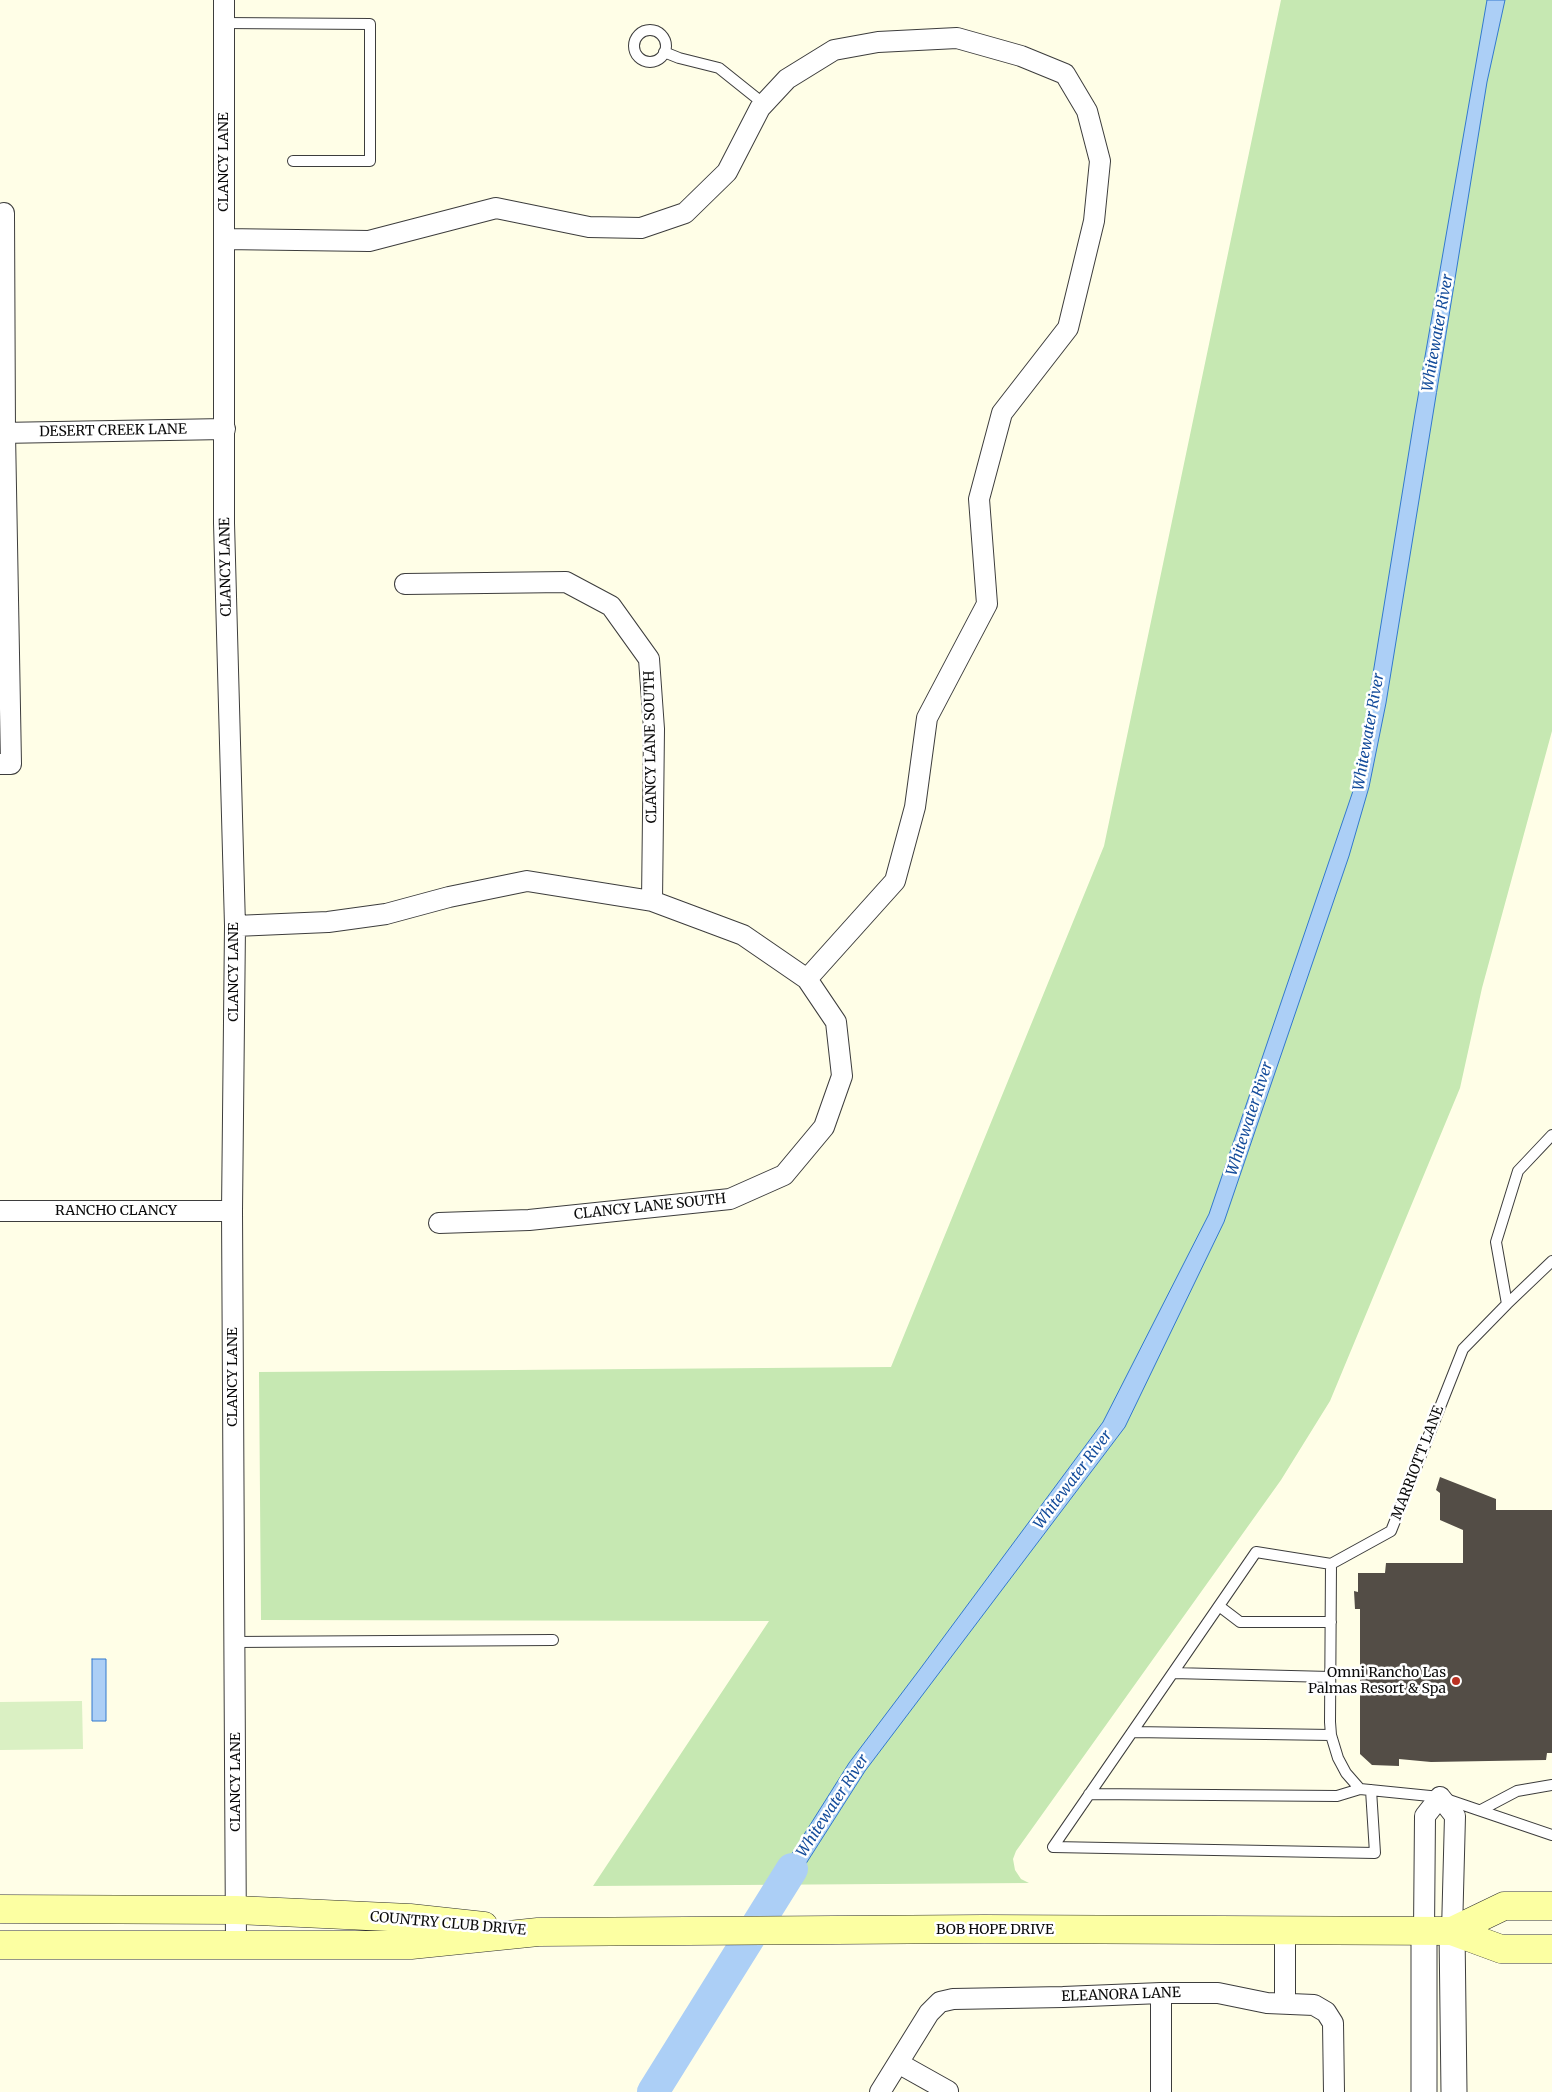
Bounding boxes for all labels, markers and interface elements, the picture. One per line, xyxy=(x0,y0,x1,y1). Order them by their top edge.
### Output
street label: CLANCY LANE xyxy=(216,112,232,212)
water label: Whitewater River xyxy=(1419,273,1457,393)
street label: DESERT CREEK LANE xyxy=(39,421,187,441)
street label: CLANCY LANE xyxy=(217,517,235,617)
street label: CLANCY LANE SOUTH xyxy=(641,670,661,824)
water label: Whitewater River xyxy=(1350,672,1388,792)
street label: CLANCY LANE xyxy=(226,922,242,1022)
water label: Whitewater River xyxy=(1223,1060,1277,1178)
street label: CLANCY LANE SOUTH xyxy=(573,1191,727,1223)
street label: RANCHO CLANCY xyxy=(55,1203,177,1219)
street label: CLANCY LANE xyxy=(225,1327,241,1427)
street label: MARRIOTT LANE xyxy=(1389,1404,1447,1522)
water label: Whitewater River xyxy=(1030,1427,1116,1533)
place label: Omni Rancho Las Palmas Resort & Spa xyxy=(1308,1665,1446,1698)
marker: Omni Rancho Las Palmas Resort & Spa xyxy=(1450,1675,1462,1687)
street label: CLANCY LANE xyxy=(228,1732,244,1832)
water label: Whitewater River xyxy=(793,1751,873,1861)
street label: COUNTRY CLUB DRIVE xyxy=(369,1909,527,1939)
street label: BOB HOPE DRIVE xyxy=(936,1922,1054,1938)
street label: ELEANORA LANE xyxy=(1061,1985,1181,2005)

